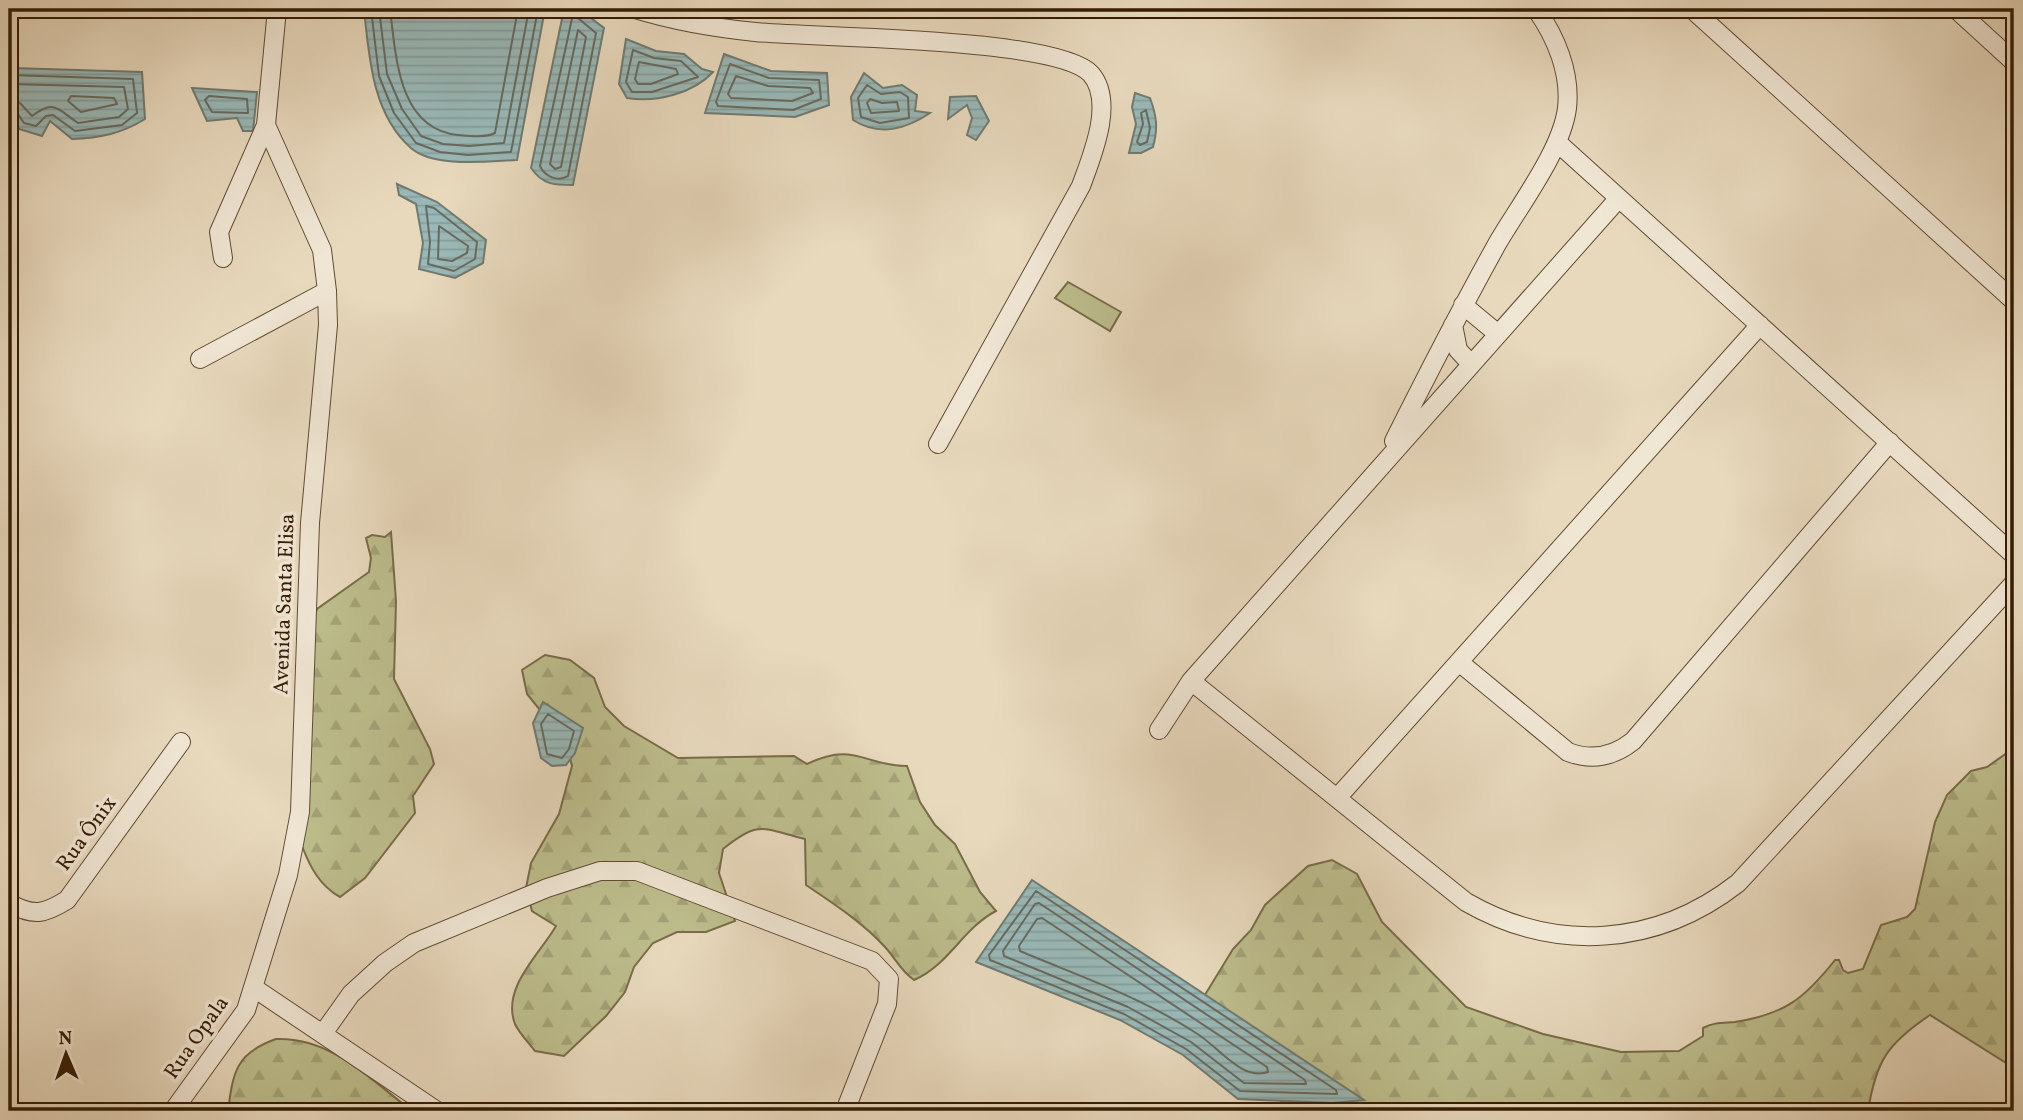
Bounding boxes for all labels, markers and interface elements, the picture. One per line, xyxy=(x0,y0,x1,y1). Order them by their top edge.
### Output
street label: Avenida Santa Elisa xyxy=(267,513,303,695)
street label: Rua Ônix xyxy=(50,791,124,877)
street label: Rua Opala xyxy=(158,991,236,1085)
north arrow xyxy=(32,1018,102,1088)
text: N xyxy=(58,1026,73,1052)

